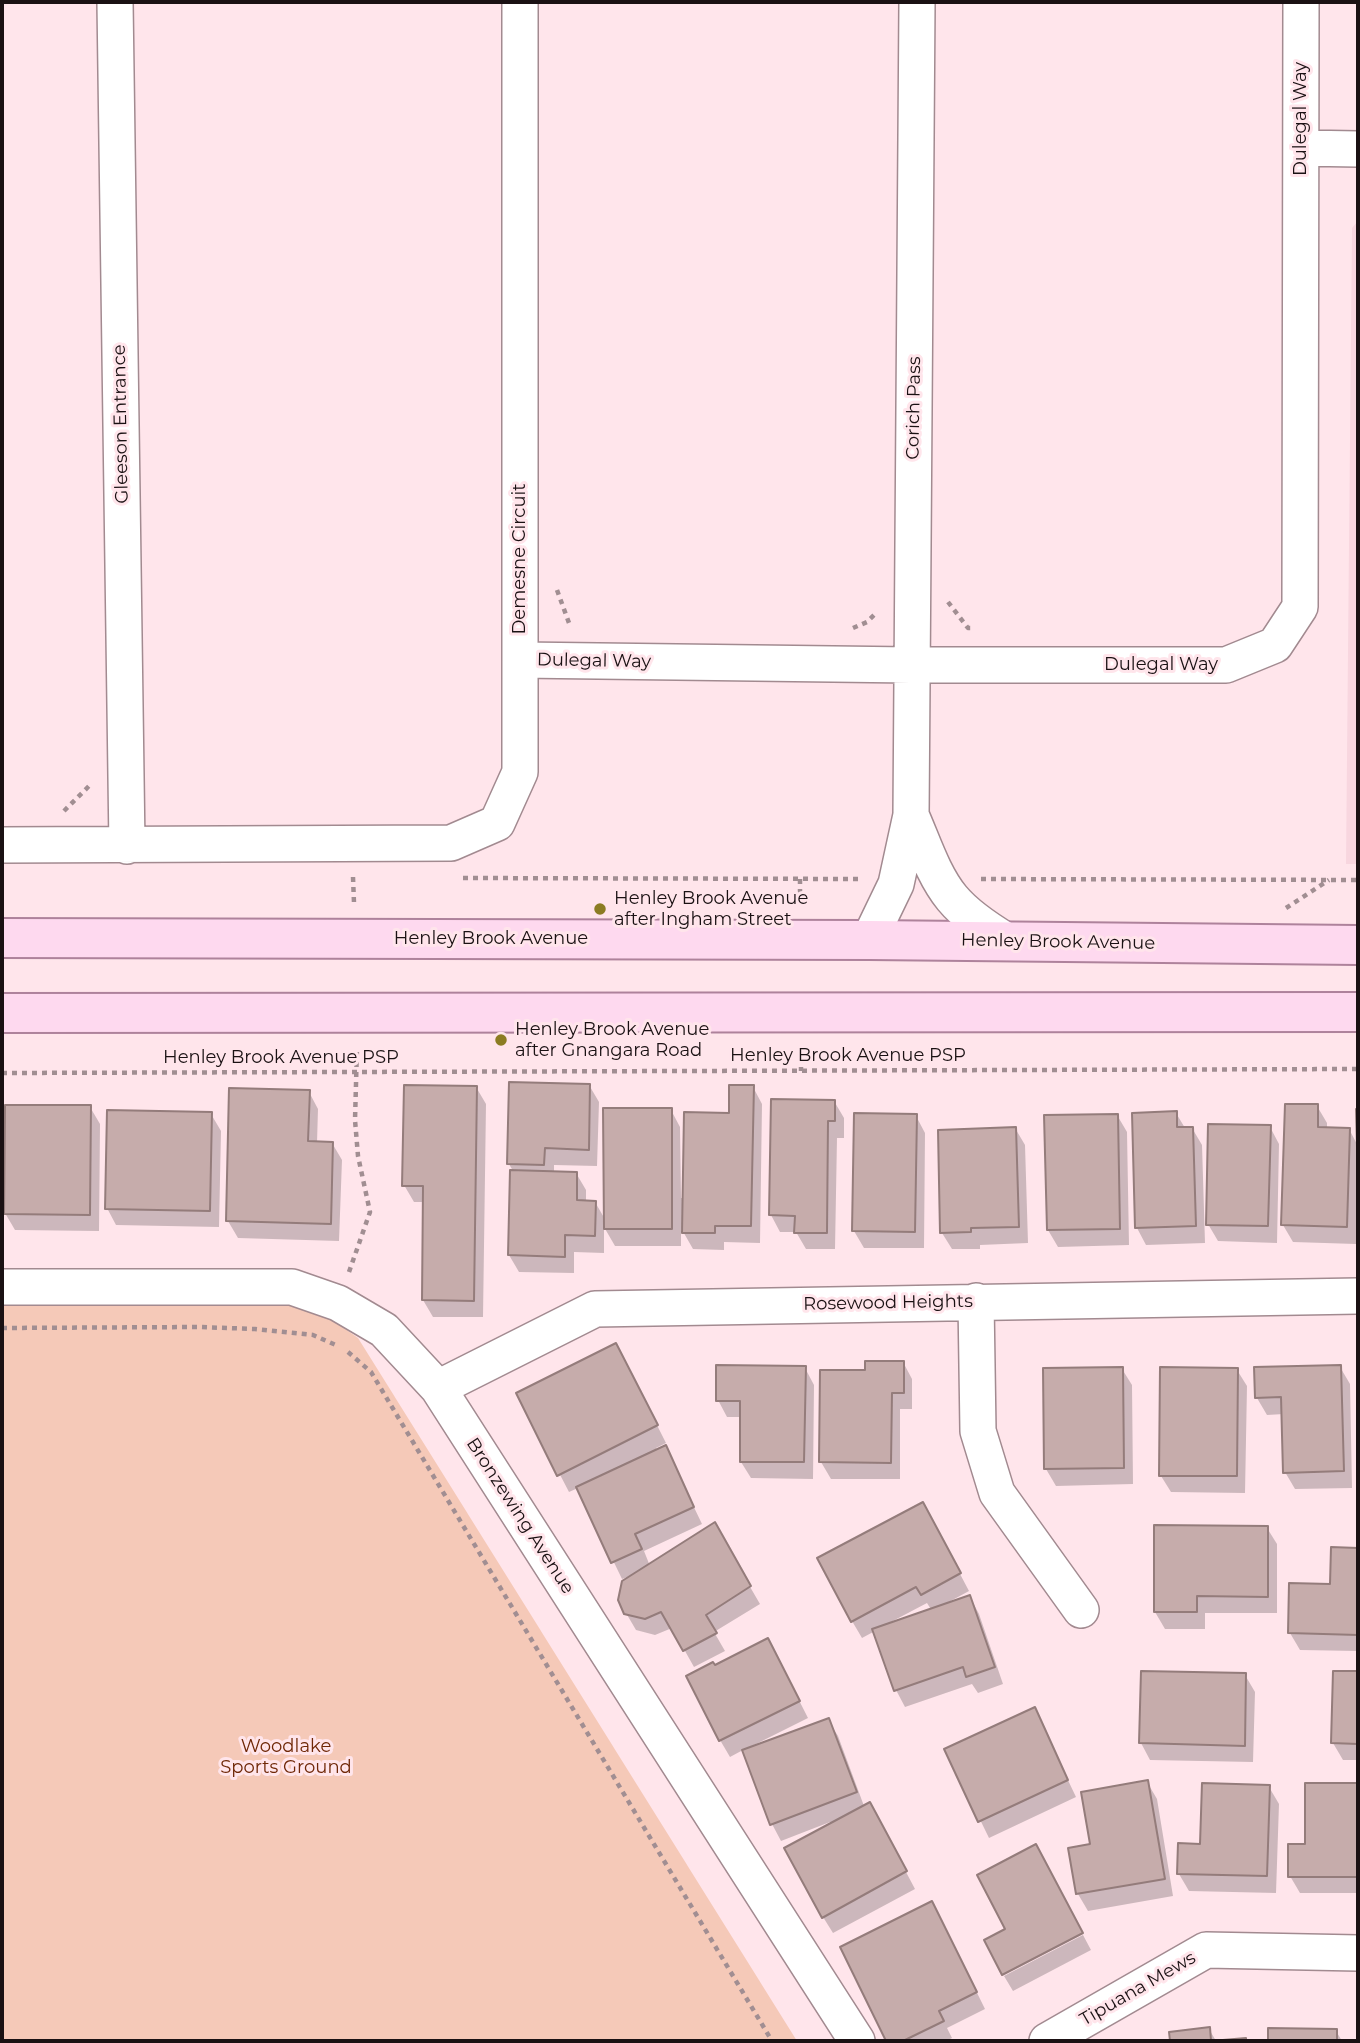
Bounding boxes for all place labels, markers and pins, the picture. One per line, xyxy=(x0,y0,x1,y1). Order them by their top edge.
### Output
place label: Henley Brook Avenue after Ingham Street xyxy=(614,888,808,930)
marker: Henley Brook Avenue after Ingham Street xyxy=(592,901,608,917)
place label: Henley Brook Avenue after Gnangara Road xyxy=(515,1019,709,1062)
marker: Henley Brook Avenue after Gnangara Road xyxy=(493,1032,509,1048)

